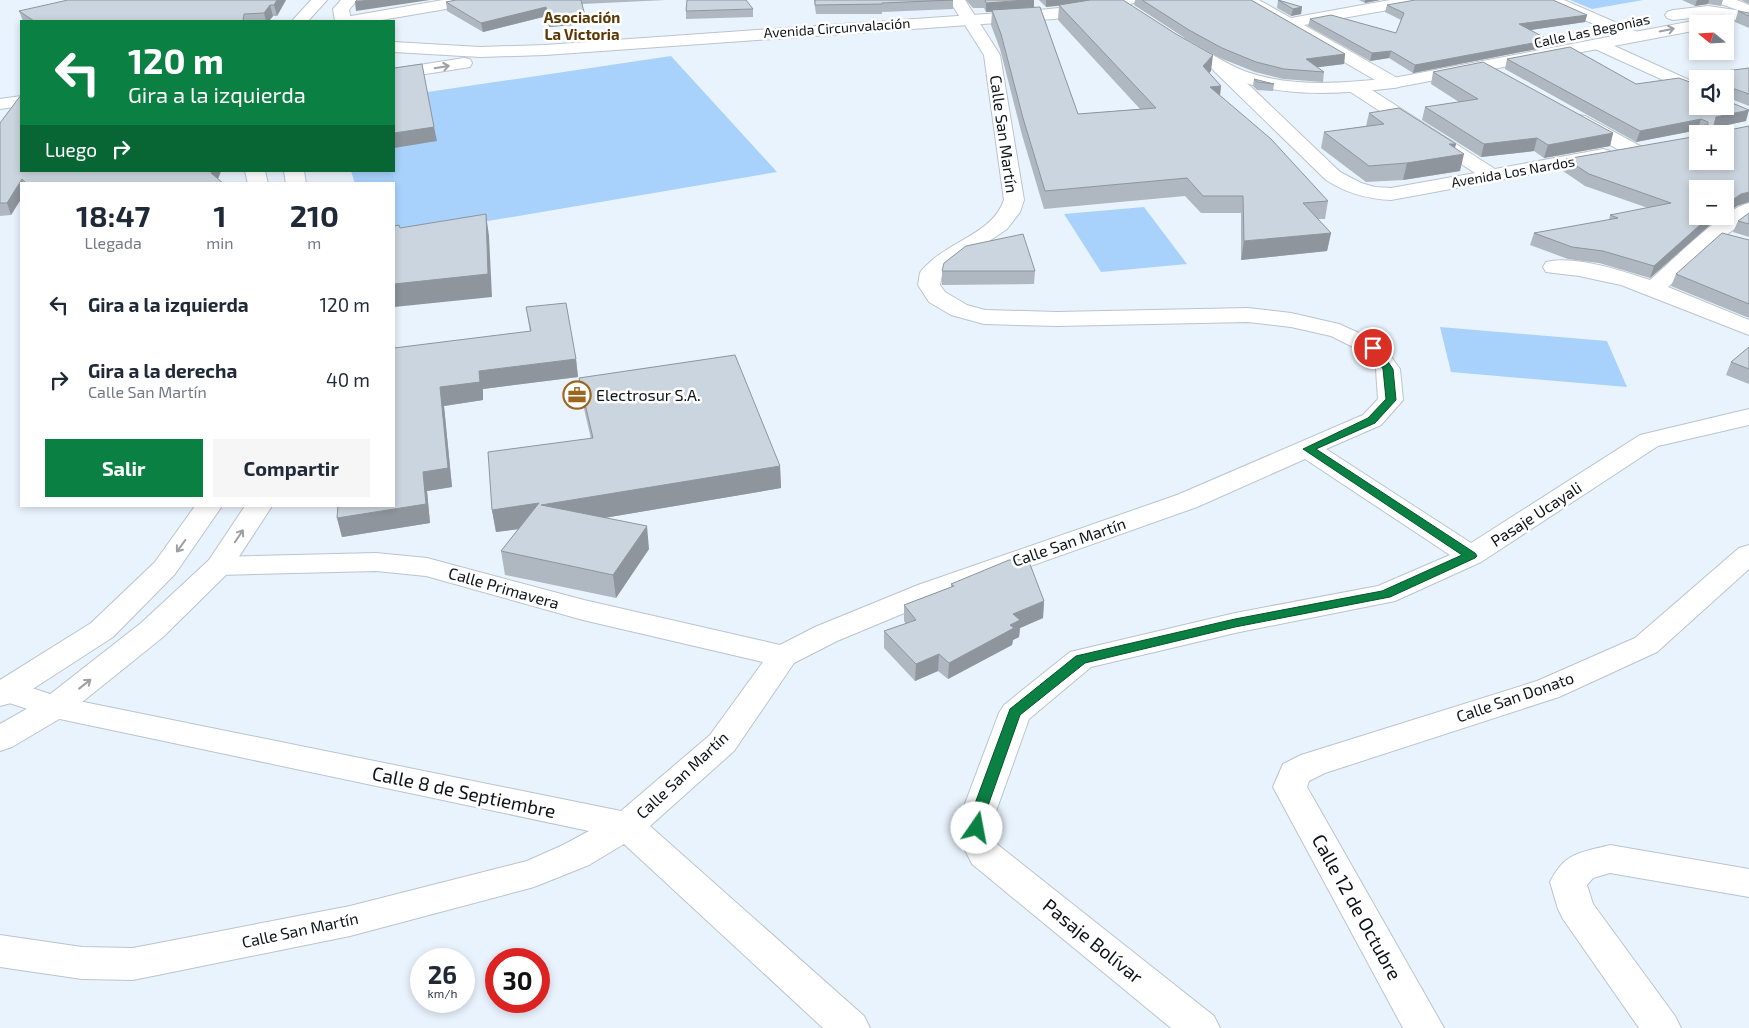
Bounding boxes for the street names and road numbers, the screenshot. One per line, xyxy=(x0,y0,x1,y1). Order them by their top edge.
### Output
street label: Calle Las Begonias xyxy=(1532,10,1651,51)
street label: Avenida Circunvalación xyxy=(763,14,911,41)
street label: Calle San Martín xyxy=(987,74,1022,194)
street label: Avenida Los Nardos xyxy=(1450,152,1576,191)
street label: Pasaje Ucayali xyxy=(1487,477,1585,551)
street label: Calle San Martín xyxy=(1010,513,1128,570)
street label: Calle Primavera xyxy=(447,563,562,612)
street label: Calle San Donato xyxy=(1454,667,1576,726)
street label: Calle San Martín xyxy=(632,727,732,822)
street label: Calle 8 de Septiembre xyxy=(370,761,558,822)
street label: Calle 12 de Octubre xyxy=(1308,830,1407,984)
street label: Pasaje Bolívar xyxy=(1039,893,1148,988)
street label: Calle San Martín xyxy=(240,908,360,951)

